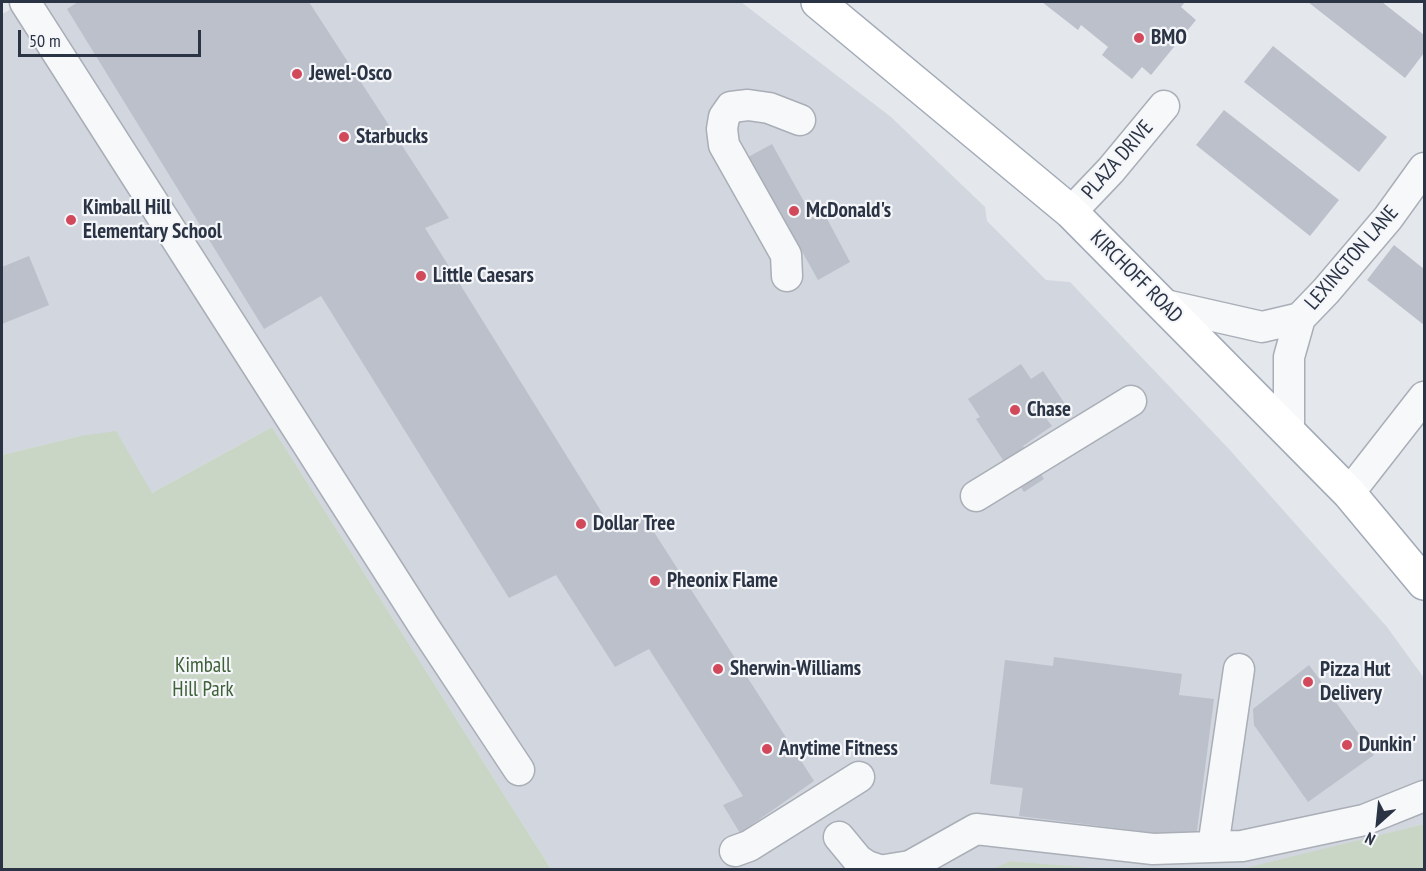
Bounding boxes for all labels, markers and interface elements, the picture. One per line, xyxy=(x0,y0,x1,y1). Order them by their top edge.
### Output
scale bar xyxy=(21,18,204,56)
place label: BMO xyxy=(1151,25,1187,51)
text: 50 m xyxy=(29,29,61,52)
marker: BMO xyxy=(1132,31,1146,45)
place label: Jewel-Osco xyxy=(309,61,392,87)
marker: Jewel-Osco xyxy=(290,67,304,81)
street label: PLAZA DRIVE xyxy=(1077,116,1159,204)
place label: Starbucks xyxy=(356,124,428,150)
marker: Starbucks xyxy=(337,130,351,144)
place label: Kimball Hill Elementary School xyxy=(83,195,222,245)
place label: McDonald's xyxy=(806,198,891,224)
street label: LEXINGTON LANE xyxy=(1300,201,1404,315)
marker: McDonald's xyxy=(787,204,801,218)
marker: Kimball Hill Elementary School xyxy=(64,213,78,227)
street label: KIRCHOFF ROAD xyxy=(1084,225,1188,329)
place label: Little Caesars xyxy=(433,263,534,289)
marker: Little Caesars xyxy=(414,269,428,283)
place label: Chase xyxy=(1027,397,1071,423)
marker: Chase xyxy=(1008,403,1022,417)
place label: Dollar Tree xyxy=(593,511,675,537)
marker: Dollar Tree xyxy=(574,517,588,531)
place label: Pheonix Flame xyxy=(667,568,778,594)
marker: Pheonix Flame xyxy=(648,574,662,588)
park label: Kimball Hill Park xyxy=(172,653,234,703)
place label: Sherwin-Williams xyxy=(730,656,861,682)
place label: Pizza Hut Delivery xyxy=(1320,657,1390,707)
marker: Sherwin-Williams xyxy=(711,662,725,676)
marker: Pizza Hut Delivery xyxy=(1301,675,1315,689)
place label: Dunkin' xyxy=(1359,732,1416,758)
place label: Anytime Fitness xyxy=(779,736,898,762)
marker: Dunkin' xyxy=(1340,738,1354,752)
marker: Anytime Fitness xyxy=(760,742,774,756)
north arrow xyxy=(1348,793,1408,853)
text: N xyxy=(1361,828,1378,850)

